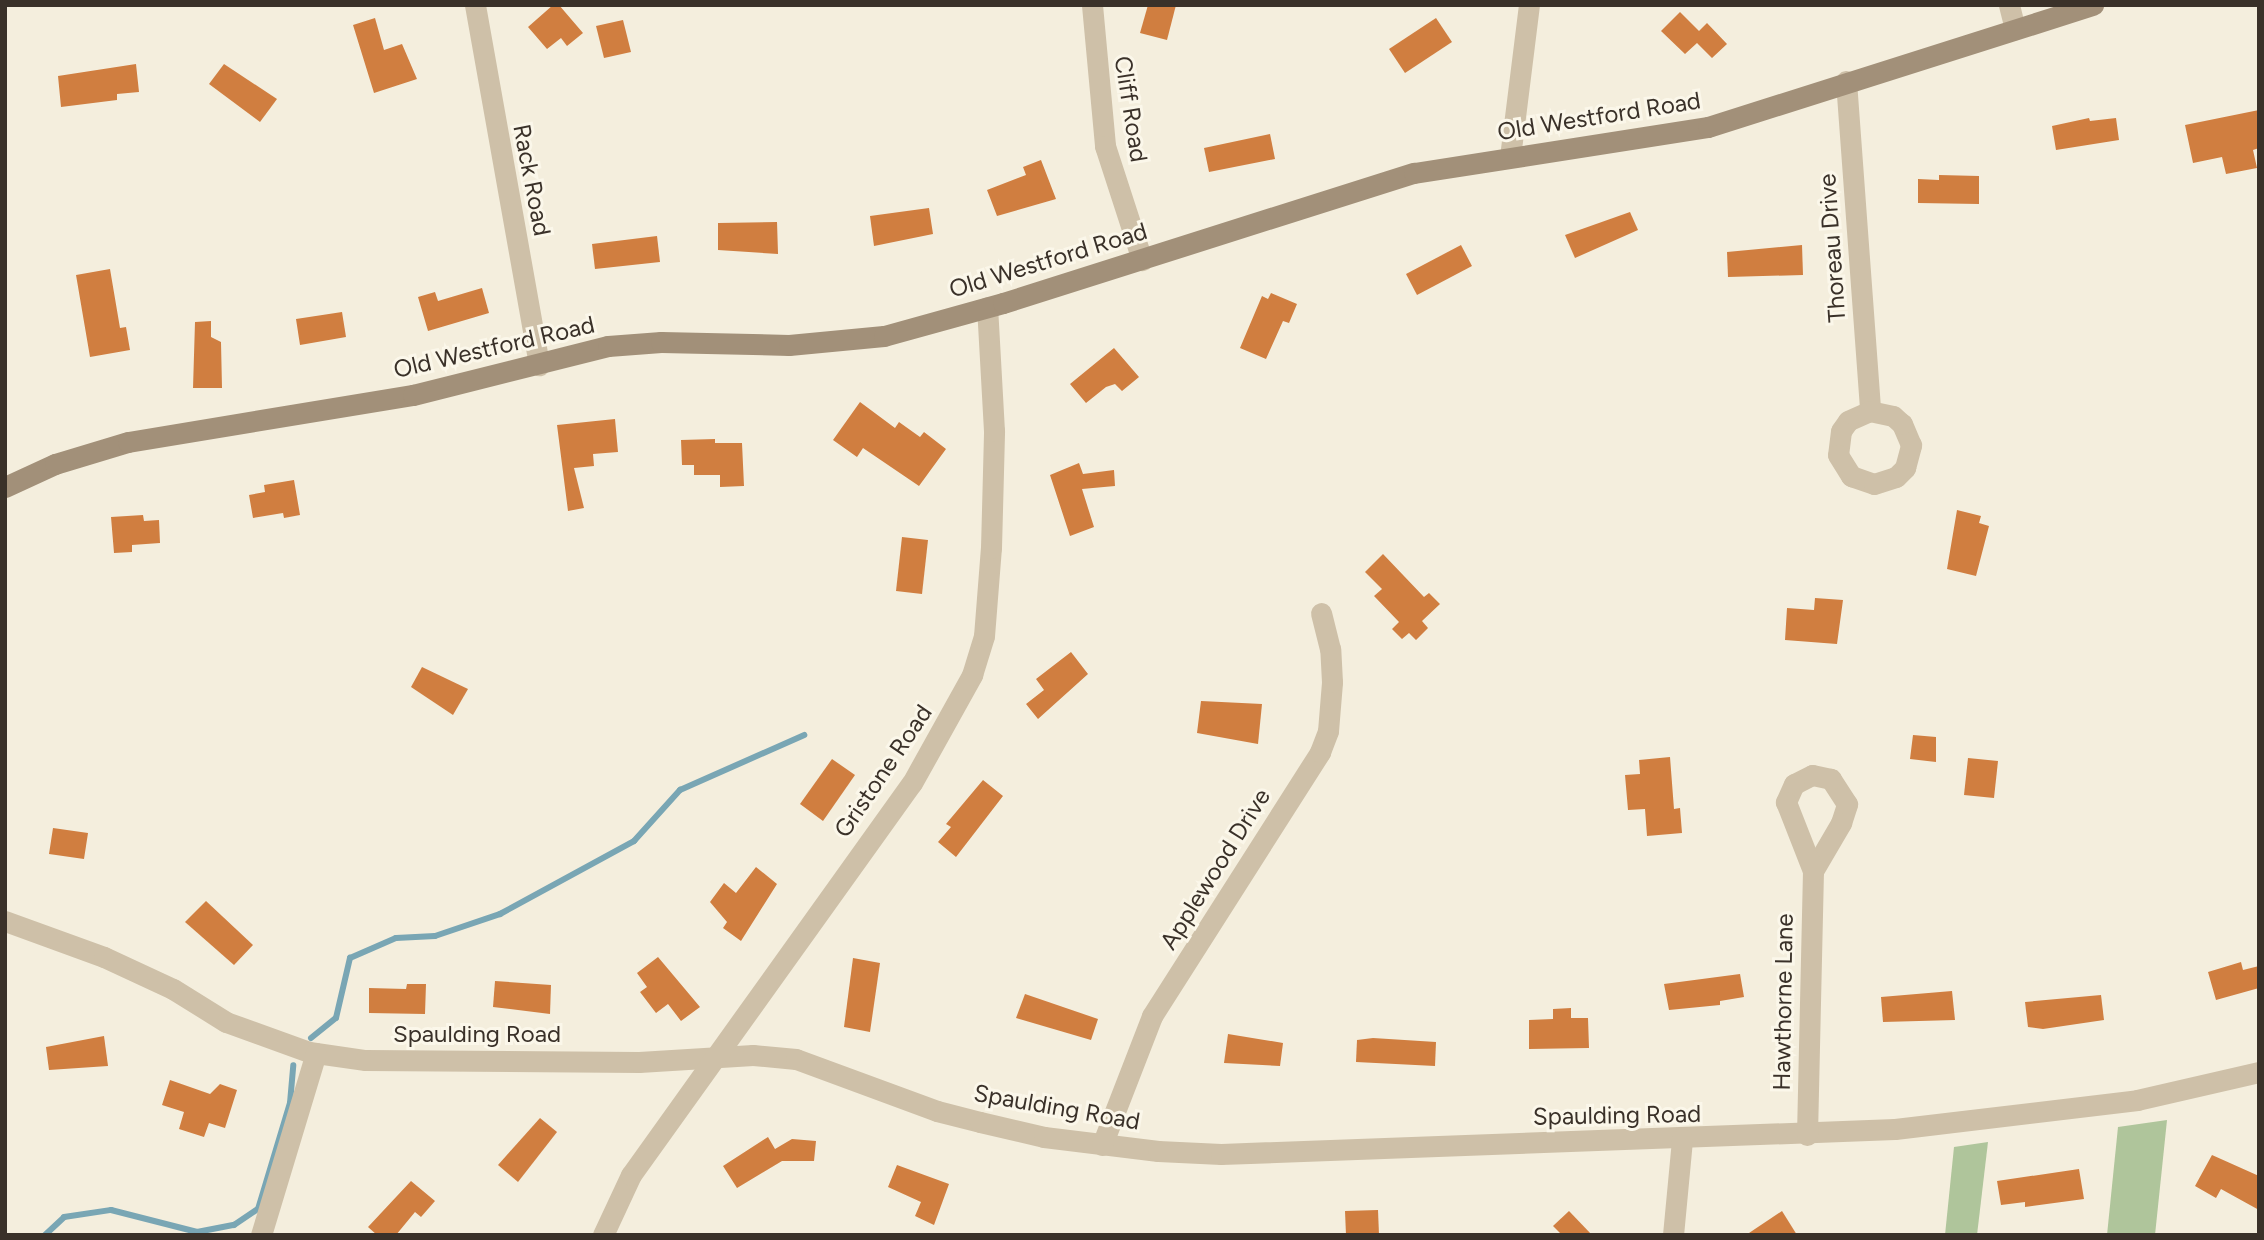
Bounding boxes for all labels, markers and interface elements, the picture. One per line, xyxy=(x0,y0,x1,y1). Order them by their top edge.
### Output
street label: Cliff Road xyxy=(1108,54,1154,164)
street label: Old Westford Road xyxy=(1495,86,1703,146)
street label: Rack Road xyxy=(507,122,557,238)
street label: Thoreau Drive xyxy=(1812,173,1852,323)
street label: Old Westford Road xyxy=(946,216,1150,304)
street label: Old Westford Road xyxy=(391,310,597,384)
street label: Gristone Road xyxy=(828,699,938,843)
street label: Applewood Drive xyxy=(1154,783,1276,955)
street label: Hawthorne Lane xyxy=(1767,913,1799,1091)
street label: Spaulding Road xyxy=(393,1020,561,1048)
street label: Spaulding Road xyxy=(972,1078,1142,1136)
street label: Spaulding Road xyxy=(1533,1099,1701,1131)

